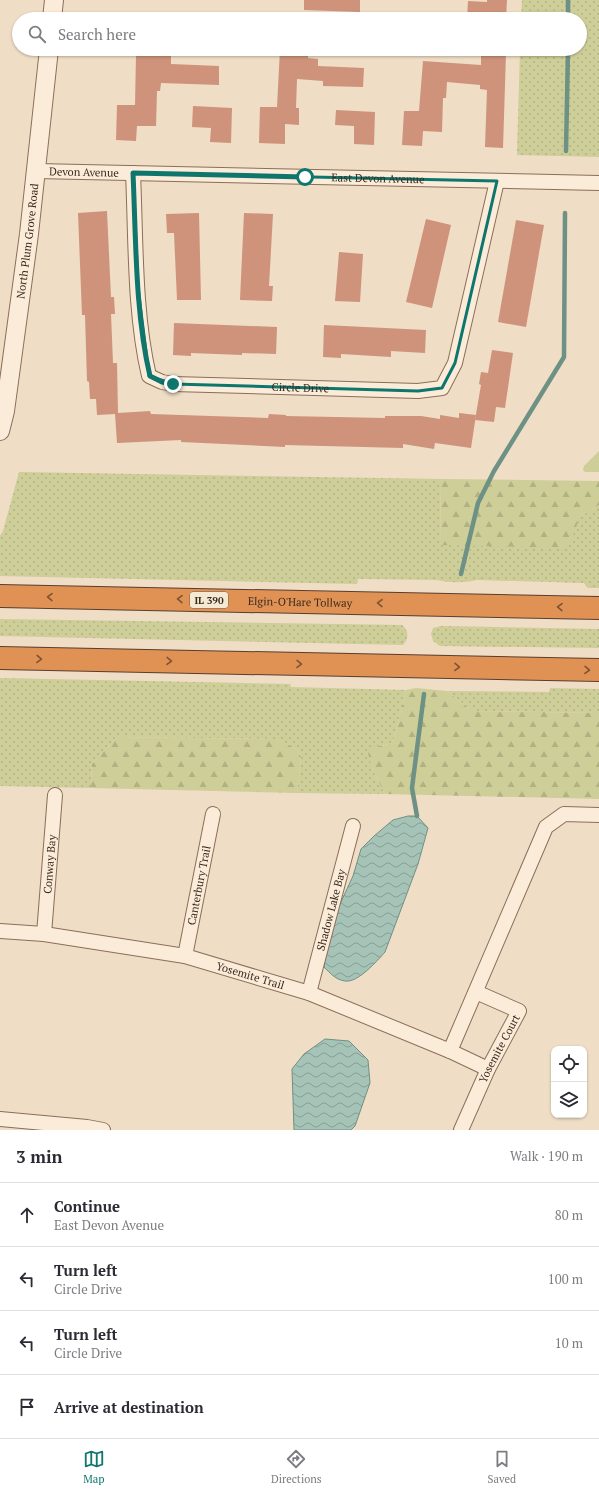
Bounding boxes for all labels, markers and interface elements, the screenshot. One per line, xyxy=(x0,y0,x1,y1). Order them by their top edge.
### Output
search box xyxy=(12,12,587,56)
icon: search xyxy=(26,23,48,45)
text: Search here xyxy=(58,24,136,44)
street label: Devon Avenue xyxy=(49,164,119,180)
route start xyxy=(296,168,314,186)
street label: East Devon Avenue xyxy=(331,170,425,186)
street label: North Plum Grove Road xyxy=(13,183,41,300)
route end xyxy=(164,375,182,393)
street label: Circle Drive xyxy=(271,380,330,395)
road number: IL 390 xyxy=(190,592,228,608)
one-way arrow xyxy=(47,593,53,601)
street label: Elgin-O'Hare Tollway xyxy=(248,594,353,610)
one-way arrow xyxy=(177,595,183,603)
one-way arrow xyxy=(377,599,383,608)
one-way arrow xyxy=(557,603,563,611)
one-way arrow xyxy=(36,655,42,663)
one-way arrow xyxy=(166,657,172,666)
one-way arrow xyxy=(296,660,302,668)
one-way arrow xyxy=(454,663,460,671)
one-way arrow xyxy=(584,665,590,674)
street label: Conway Bay xyxy=(40,834,59,894)
street label: Canterbury Trail xyxy=(184,844,214,926)
street label: Shadow Lake Bay xyxy=(313,867,348,952)
street label: Yosemite Trail xyxy=(215,959,286,992)
street label: Yosemite Court xyxy=(476,1012,523,1085)
map controls xyxy=(551,1046,587,1118)
button: locate xyxy=(551,1046,587,1082)
button: layers xyxy=(551,1082,587,1118)
text: 3 min xyxy=(16,1145,63,1168)
text: Walk · 190 m xyxy=(510,1147,583,1165)
text: Continue xyxy=(54,1196,120,1216)
icon: ahead xyxy=(16,1204,38,1226)
text: 80 m xyxy=(555,1206,583,1224)
text: East Devon Avenue xyxy=(54,1216,164,1234)
text: Turn left xyxy=(54,1260,118,1280)
icon: left xyxy=(16,1268,38,1290)
text: 100 m xyxy=(548,1270,583,1288)
text: Circle Drive xyxy=(54,1280,122,1298)
text: Turn left xyxy=(54,1324,118,1344)
icon: left xyxy=(16,1332,38,1354)
text: 10 m xyxy=(555,1334,583,1352)
text: Circle Drive xyxy=(54,1344,122,1362)
icon: arrive xyxy=(16,1396,38,1418)
text: Arrive at destination xyxy=(54,1397,204,1417)
tab: Map xyxy=(83,1448,105,1486)
tab: Directions xyxy=(271,1448,322,1486)
tab: Saved xyxy=(488,1448,516,1486)

